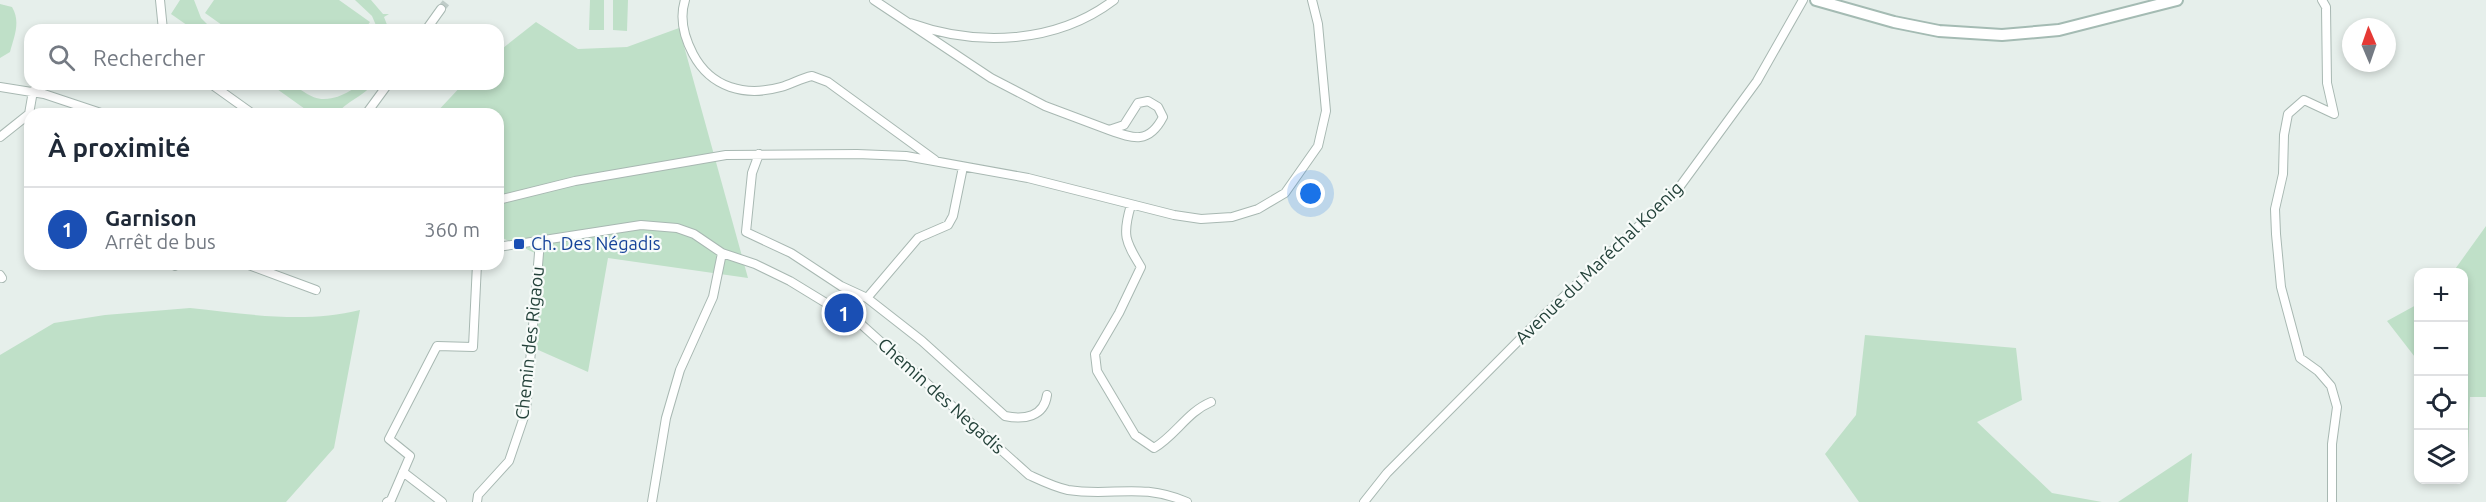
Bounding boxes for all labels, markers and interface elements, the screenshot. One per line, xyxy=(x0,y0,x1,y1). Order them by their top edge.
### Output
north arrow xyxy=(2342,18,2396,72)
search box xyxy=(24,24,504,90)
icon: search xyxy=(45,41,78,74)
text: Rechercher xyxy=(93,45,205,70)
text: À proximité xyxy=(48,133,190,162)
street label: Avenue du Maréchal Koenig xyxy=(1511,177,1686,347)
your location xyxy=(1296,179,1325,208)
text: Garnison xyxy=(105,205,197,230)
text: 1 xyxy=(62,218,73,241)
text: 360 m xyxy=(424,218,480,241)
text: Arrêt de bus xyxy=(105,230,216,253)
place label: Ch. Des Négadis xyxy=(531,233,661,253)
marker: Ch. Des Négadis xyxy=(512,237,526,251)
street label: Chemin des Rigaou xyxy=(511,265,547,421)
map controls xyxy=(2414,268,2468,484)
button: + xyxy=(2414,268,2468,322)
pin: 1 xyxy=(824,290,864,336)
button: − xyxy=(2414,322,2468,376)
street label: Chemin des Negadis xyxy=(874,333,1009,457)
button: locate xyxy=(2414,376,2468,430)
button: layers xyxy=(2414,430,2468,484)

